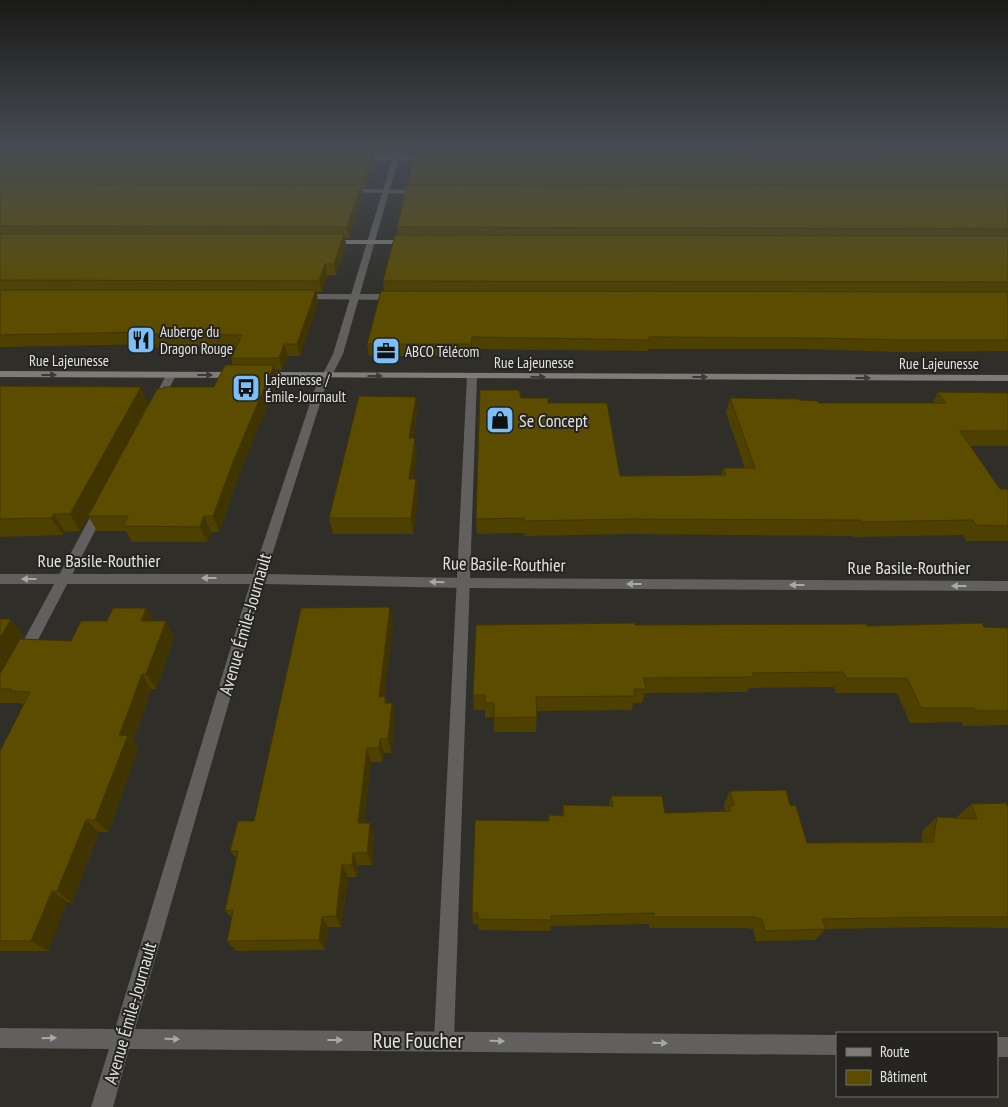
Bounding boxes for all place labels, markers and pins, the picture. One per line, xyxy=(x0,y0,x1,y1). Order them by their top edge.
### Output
place label: Auberge du Dragon Rouge xyxy=(160,322,233,358)
restaurant icon: Auberge du Dragon Rouge xyxy=(126,325,156,355)
office icon: ABCO Télécom xyxy=(371,336,401,366)
place label: ABCO Télécom xyxy=(405,342,479,361)
place label: Lajeunesse / Émile-Journault xyxy=(265,370,346,406)
bus stop icon: Lajeunesse / Émile-Journault xyxy=(231,373,261,403)
shop icon: Se Concept xyxy=(485,405,515,435)
place label: Se Concept xyxy=(519,409,588,432)

